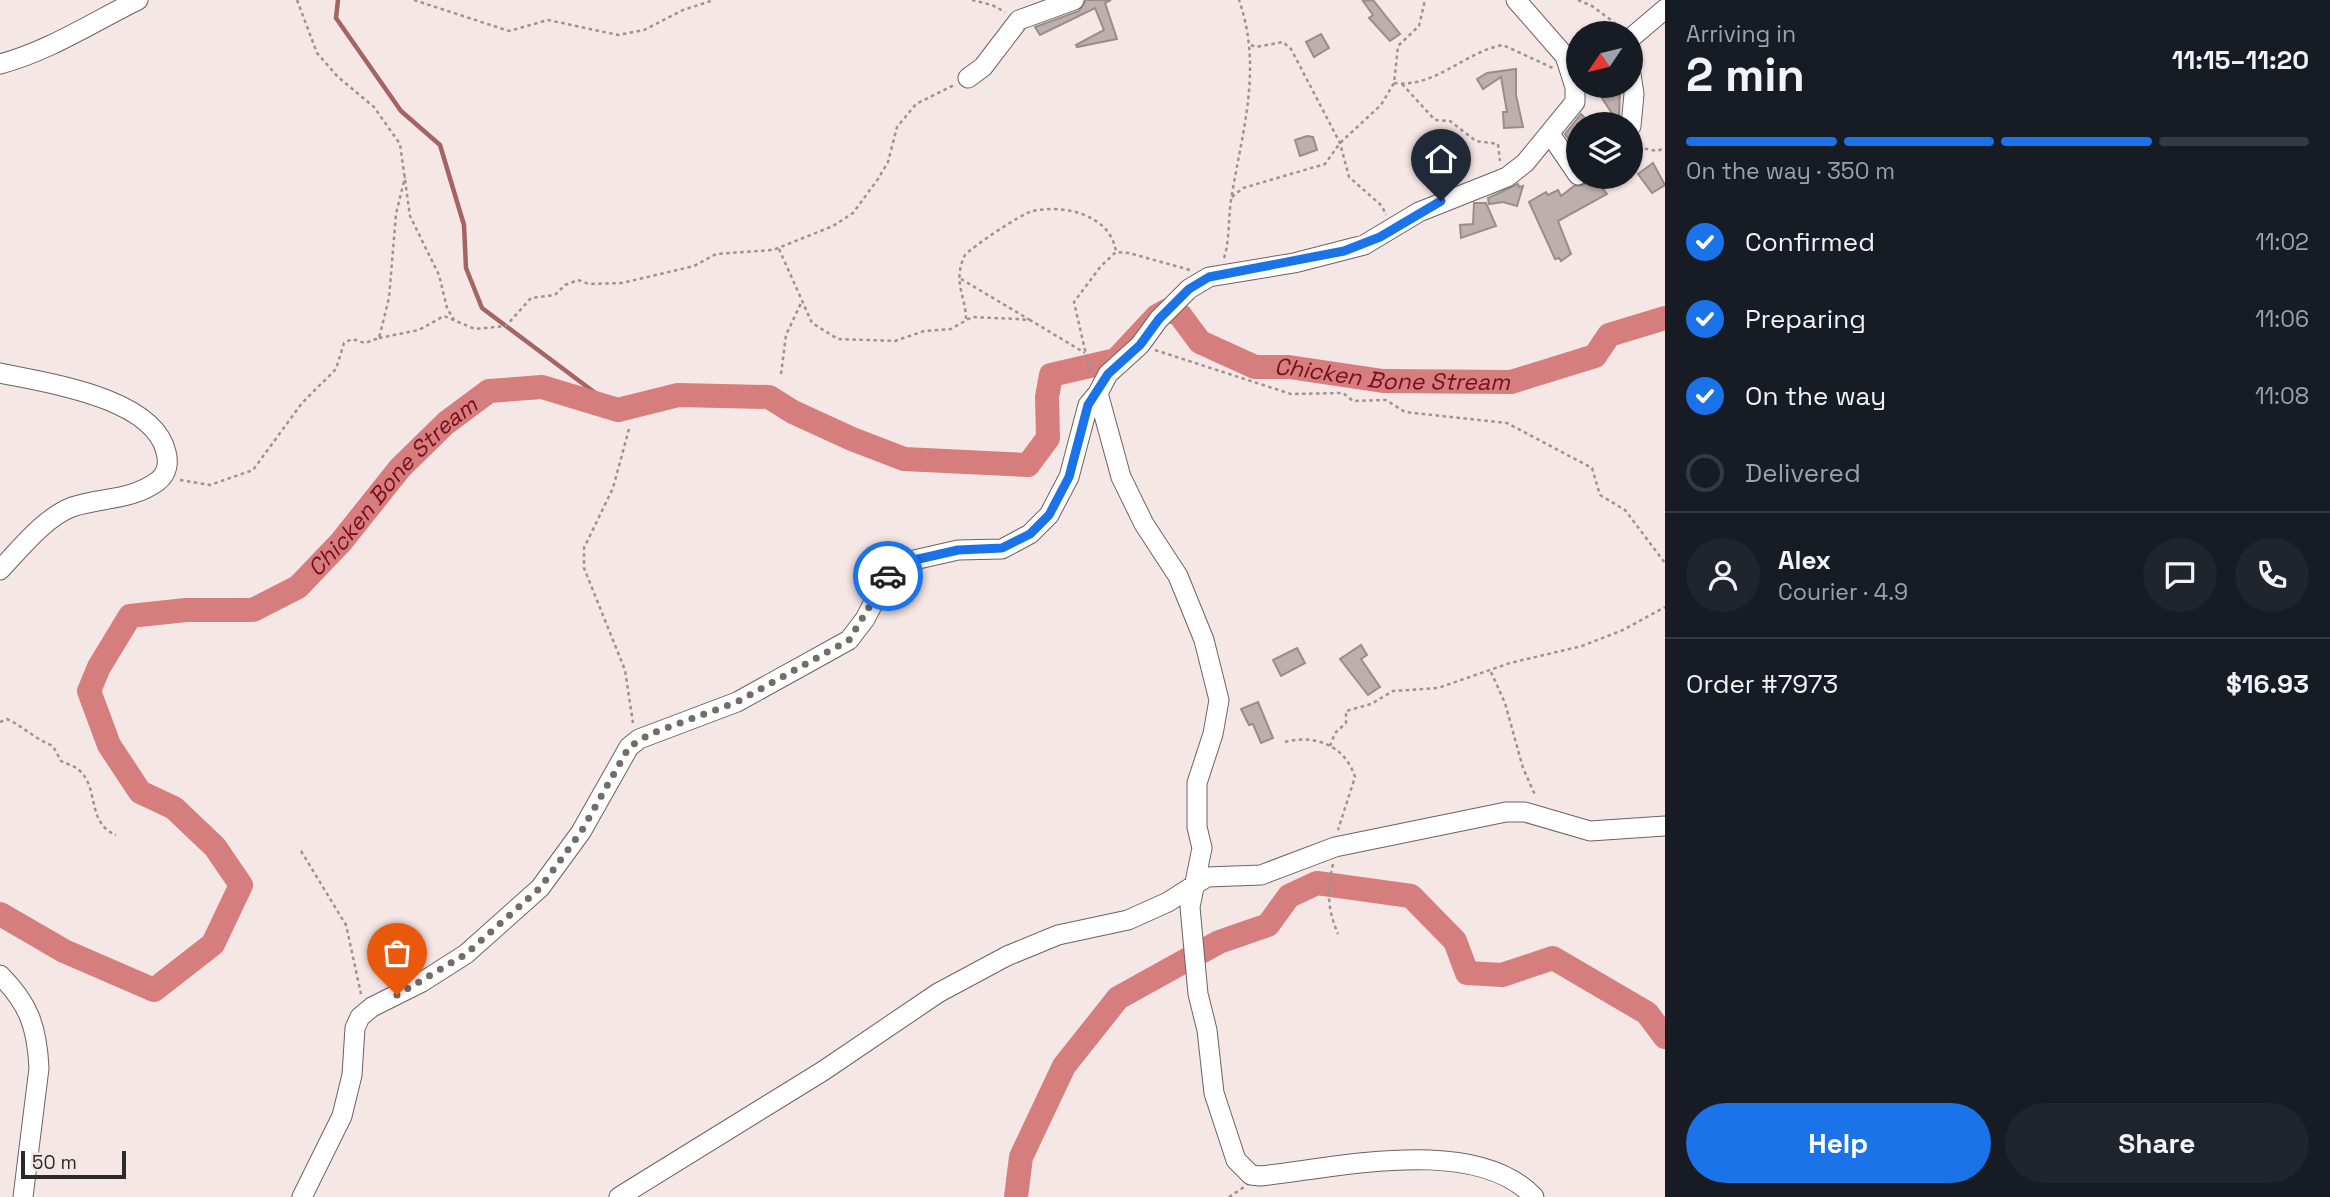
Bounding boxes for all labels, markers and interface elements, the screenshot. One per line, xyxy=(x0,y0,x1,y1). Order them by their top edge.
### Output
text: Arriving in xyxy=(1686,19,1796,49)
north arrow xyxy=(1566,21,1643,98)
map controls xyxy=(1566,21,1643,189)
text: 11:15–11:20 xyxy=(2172,43,2309,77)
text: 2 min xyxy=(1686,46,1805,104)
button: layers xyxy=(1566,112,1643,189)
pin xyxy=(1411,129,1471,201)
icon: home xyxy=(1422,140,1460,178)
text: On the way · 350 m xyxy=(1686,156,1895,186)
icon: check xyxy=(1686,223,1724,261)
text: Confirmed xyxy=(1745,225,1875,259)
text: 11:02 xyxy=(2255,227,2309,257)
icon: check xyxy=(1686,300,1724,338)
text: Preparing xyxy=(1745,302,1866,336)
text: 11:06 xyxy=(2255,304,2309,334)
water label: Chicken Bone Stream xyxy=(1274,352,1511,397)
icon: check xyxy=(1686,377,1724,415)
text: On the way xyxy=(1745,379,1886,413)
text: 11:08 xyxy=(2255,381,2309,411)
water label: Chicken Bone Stream xyxy=(301,389,484,583)
text: Delivered xyxy=(1745,456,1861,490)
button: person xyxy=(1686,538,1760,612)
button: chat xyxy=(2143,538,2217,612)
button: phone xyxy=(2235,538,2309,612)
courier xyxy=(853,541,923,611)
text: Alex xyxy=(1778,543,1831,577)
icon: car xyxy=(869,557,907,595)
text: Courier · 4.9 xyxy=(1778,577,1908,607)
text: Order #7973 xyxy=(1686,667,1838,701)
text: $16.93 xyxy=(2226,667,2309,701)
pin xyxy=(367,923,427,995)
icon: bag xyxy=(378,934,416,972)
button: Help xyxy=(1686,1103,1991,1183)
button: Share xyxy=(2005,1103,2309,1183)
scale bar xyxy=(21,1148,126,1180)
text: 50 m xyxy=(32,1150,77,1175)

